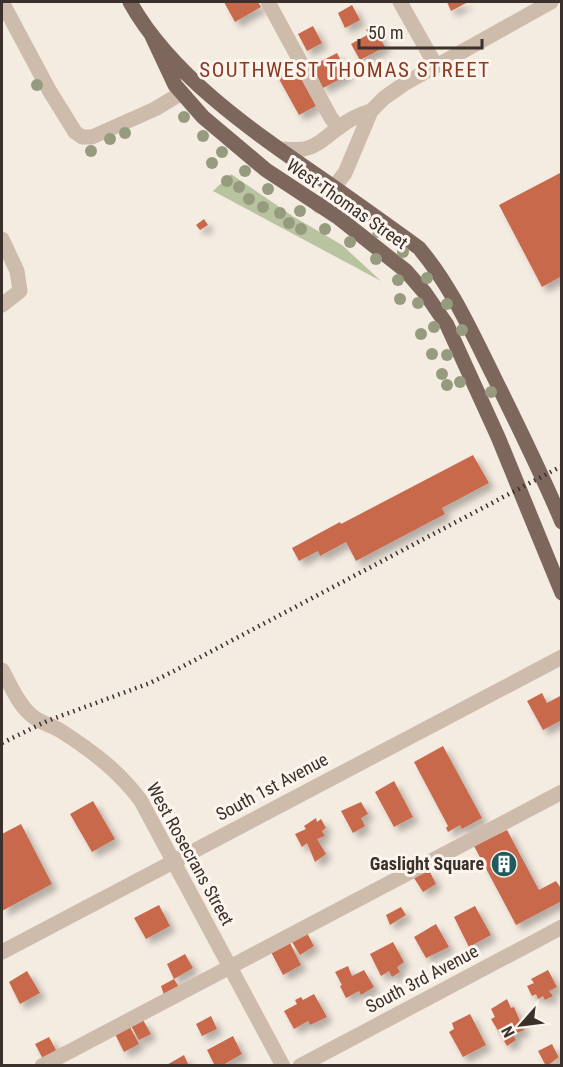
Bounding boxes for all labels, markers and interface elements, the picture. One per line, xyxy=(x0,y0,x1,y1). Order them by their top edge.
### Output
scale bar xyxy=(359,12,482,50)
text: 50 m xyxy=(368,22,403,43)
district label: SOUTHWEST THOMAS STREET xyxy=(199,58,491,82)
street label: West Thomas Street xyxy=(283,154,412,253)
street label: South 1st Avenue xyxy=(212,748,331,825)
street label: West Rosecrans Street xyxy=(142,779,238,929)
building icon: Gaslight Square xyxy=(489,849,519,879)
place label: Gaslight Square xyxy=(370,853,484,874)
street label: South 3rd Avenue xyxy=(362,940,482,1017)
north arrow xyxy=(491,995,551,1055)
text: N xyxy=(498,1023,519,1041)

